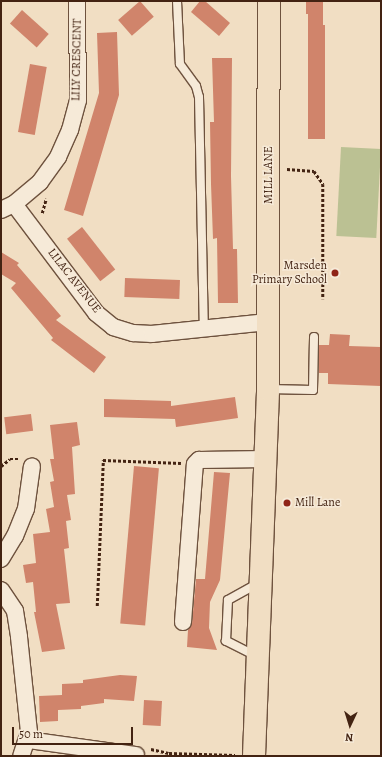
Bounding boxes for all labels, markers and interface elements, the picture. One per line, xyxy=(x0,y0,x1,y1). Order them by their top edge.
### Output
street label: LILY CRESCENT xyxy=(69,19,85,101)
street label: MILL LANE xyxy=(262,146,276,204)
street label: LILAC AVENUE xyxy=(44,246,104,316)
place label: Marsden Primary School xyxy=(252,259,327,287)
marker: Marsden Primary School xyxy=(330,268,340,278)
place label: Mill Lane xyxy=(295,496,340,510)
marker: Mill Lane xyxy=(282,498,292,508)
north arrow xyxy=(330,705,370,745)
scale bar xyxy=(14,719,135,745)
text: 50 m xyxy=(19,726,43,742)
text: N xyxy=(345,730,354,745)

